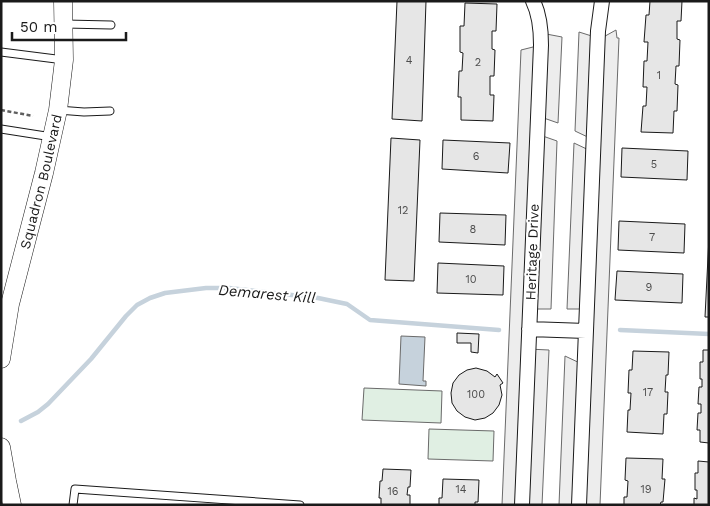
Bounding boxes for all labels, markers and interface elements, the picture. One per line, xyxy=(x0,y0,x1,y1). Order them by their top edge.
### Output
scale bar xyxy=(12,10,126,42)
text: 50 m xyxy=(20,18,57,36)
house number: 4 xyxy=(406,54,413,67)
house number: 2 xyxy=(475,56,481,69)
house number: 1 xyxy=(657,69,661,82)
street label: Squadron Boulevard xyxy=(17,113,65,251)
house number: 6 xyxy=(473,150,480,163)
house number: 5 xyxy=(651,158,657,171)
street label: Heritage Drive xyxy=(522,203,542,301)
house number: 12 xyxy=(398,204,408,217)
house number: 8 xyxy=(470,223,477,236)
house number: 7 xyxy=(649,231,655,244)
house number: 10 xyxy=(465,273,477,286)
water label: Demarest Kill xyxy=(218,281,317,307)
house number: 9 xyxy=(646,281,653,294)
house number: 17 xyxy=(643,386,653,399)
house number: 100 xyxy=(467,388,485,401)
house number: 14 xyxy=(455,483,467,496)
house number: 19 xyxy=(640,483,652,496)
house number: 16 xyxy=(388,485,399,498)

